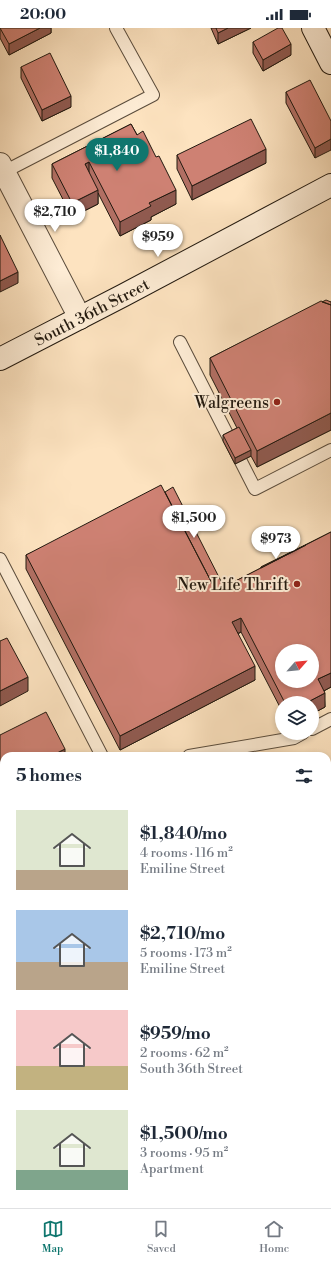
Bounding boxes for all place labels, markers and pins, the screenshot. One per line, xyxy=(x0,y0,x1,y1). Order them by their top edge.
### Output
pin: $1,840 xyxy=(84,138,150,172)
pin: $2,710 xyxy=(22,199,88,233)
pin: $959 xyxy=(134,224,182,258)
place label: Walgreens xyxy=(194,393,269,413)
marker: Walgreens xyxy=(272,397,282,407)
pin: $1,500 xyxy=(161,505,227,539)
pin: $973 xyxy=(252,526,300,560)
place label: New Life Thrift xyxy=(177,575,289,595)
marker: New Life Thrift xyxy=(292,579,302,589)

